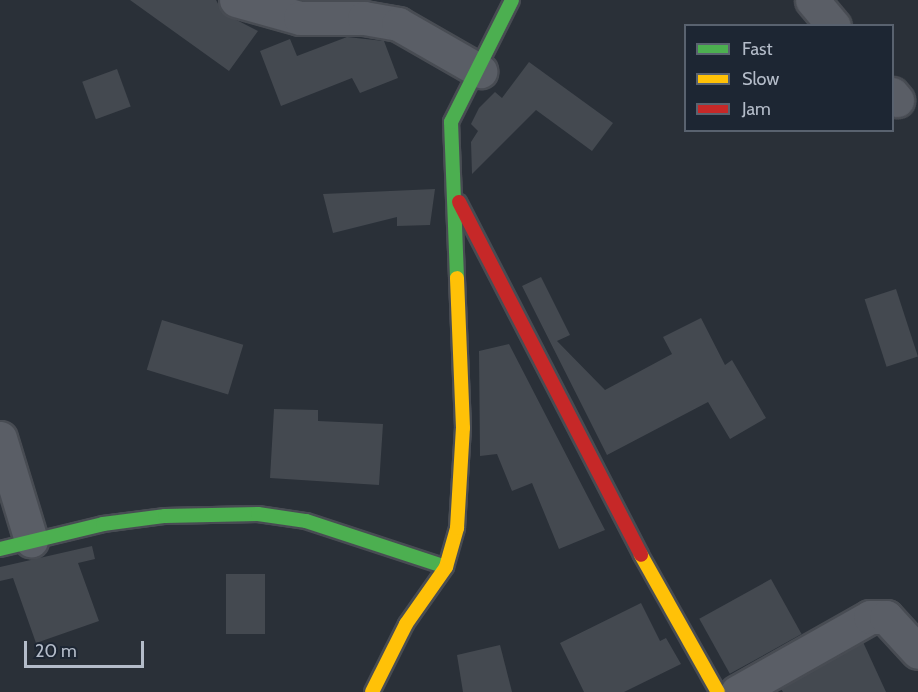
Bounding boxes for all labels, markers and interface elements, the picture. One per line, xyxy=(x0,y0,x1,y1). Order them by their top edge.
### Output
legend xyxy=(684,24,894,132)
text: Fast xyxy=(742,38,773,60)
text: Slow xyxy=(742,68,779,90)
text: Jam xyxy=(742,98,771,120)
scale bar xyxy=(27,629,147,667)
text: 20 m xyxy=(35,640,77,662)

